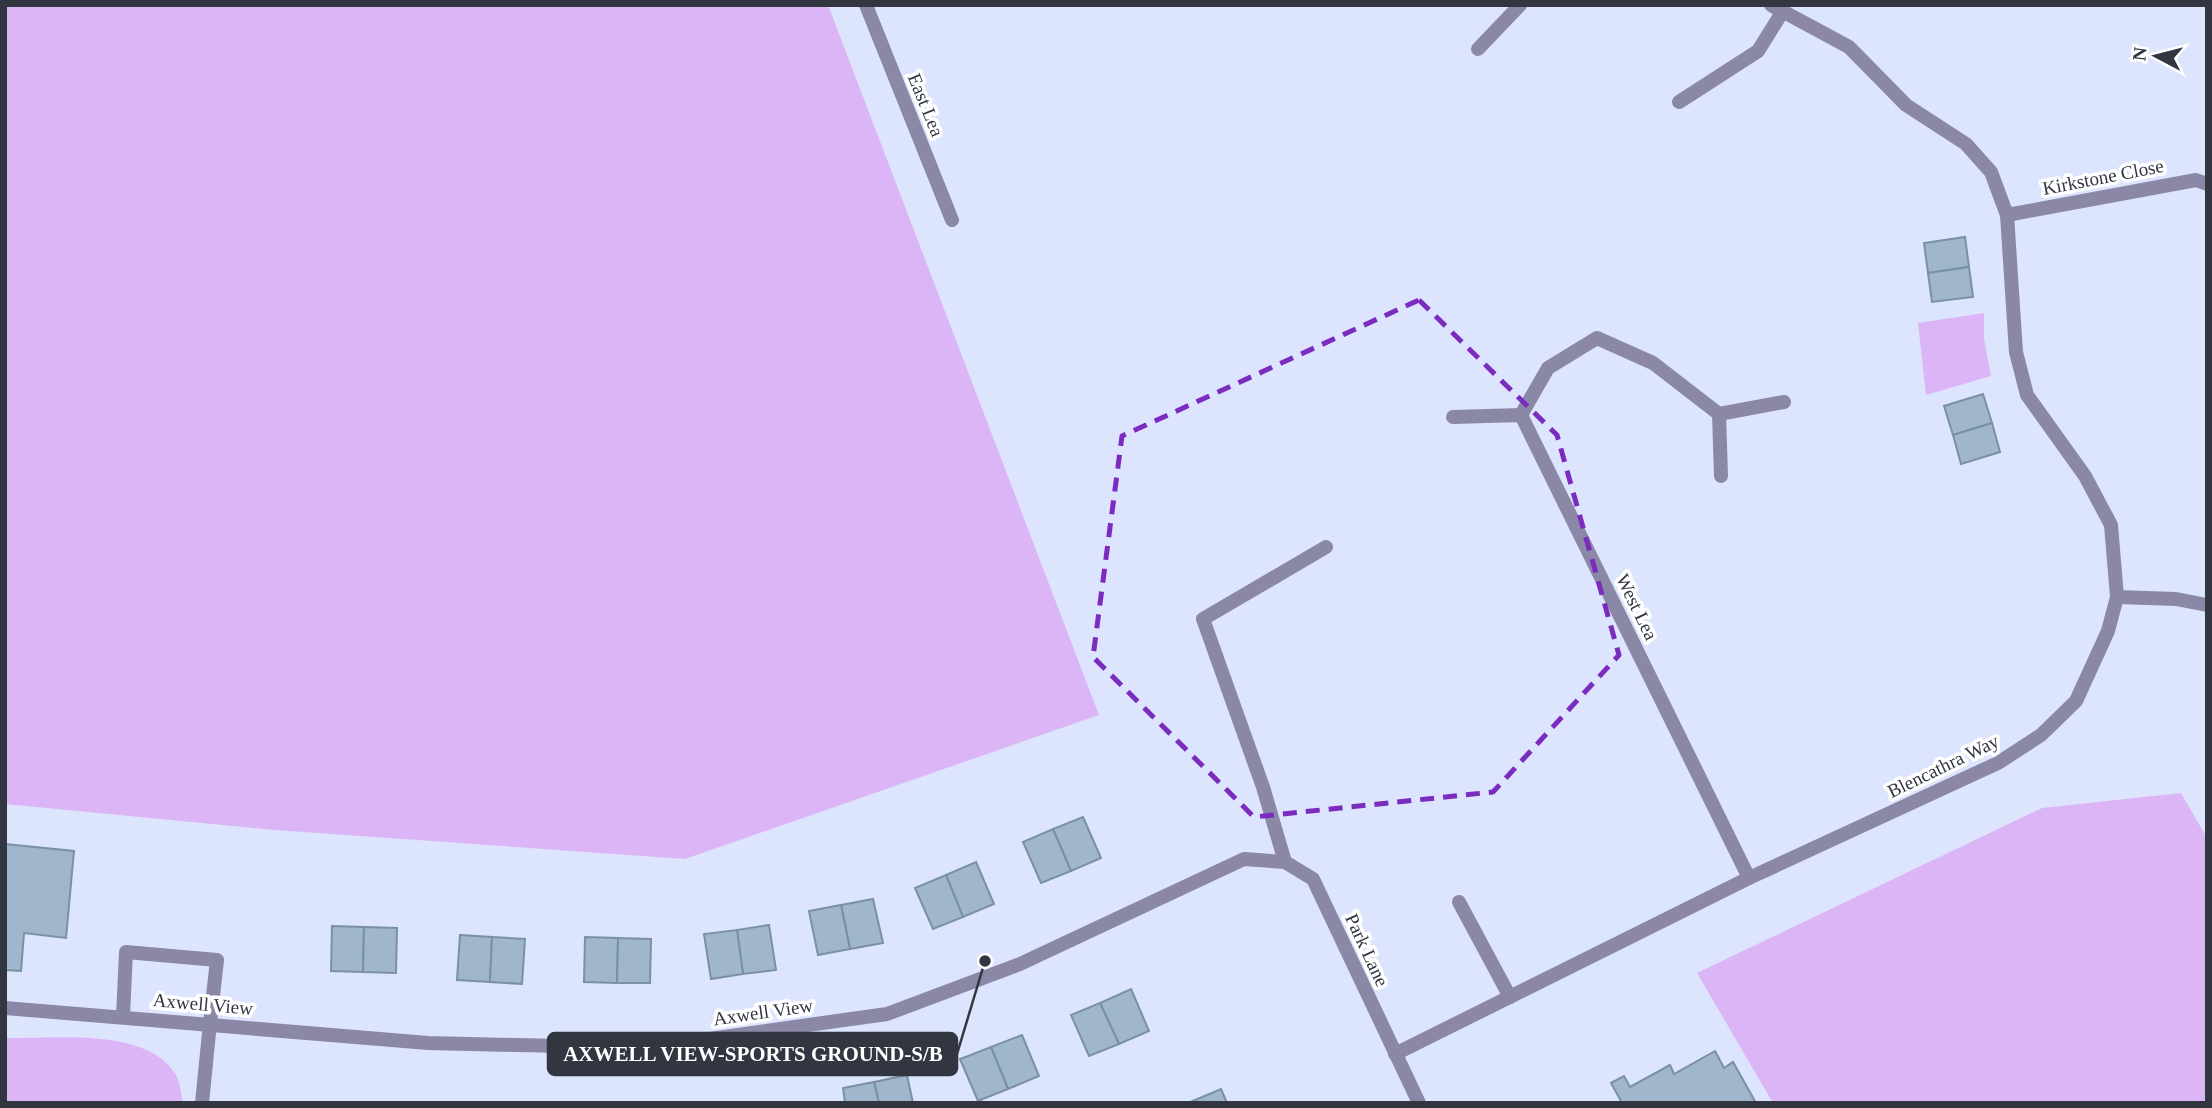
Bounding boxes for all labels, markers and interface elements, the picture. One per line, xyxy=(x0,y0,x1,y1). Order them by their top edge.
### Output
north arrow xyxy=(2121,21,2191,91)
text: N xyxy=(2128,46,2151,62)
street label: East Lea xyxy=(904,70,948,140)
street label: Kirkstone Close xyxy=(2041,155,2165,199)
street label: West Lea xyxy=(1612,571,1662,644)
street label: Blencathra Way xyxy=(1884,730,2002,802)
street label: Park Lane xyxy=(1341,910,1393,990)
street label: Axwell View xyxy=(152,989,254,1019)
street label: Axwell View xyxy=(712,995,814,1029)
callout: AXWELL VIEW-SPORTS GROUND-S/B xyxy=(548,1033,957,1075)
text: AXWELL VIEW-SPORTS GROUND-S/B xyxy=(563,1042,943,1066)

